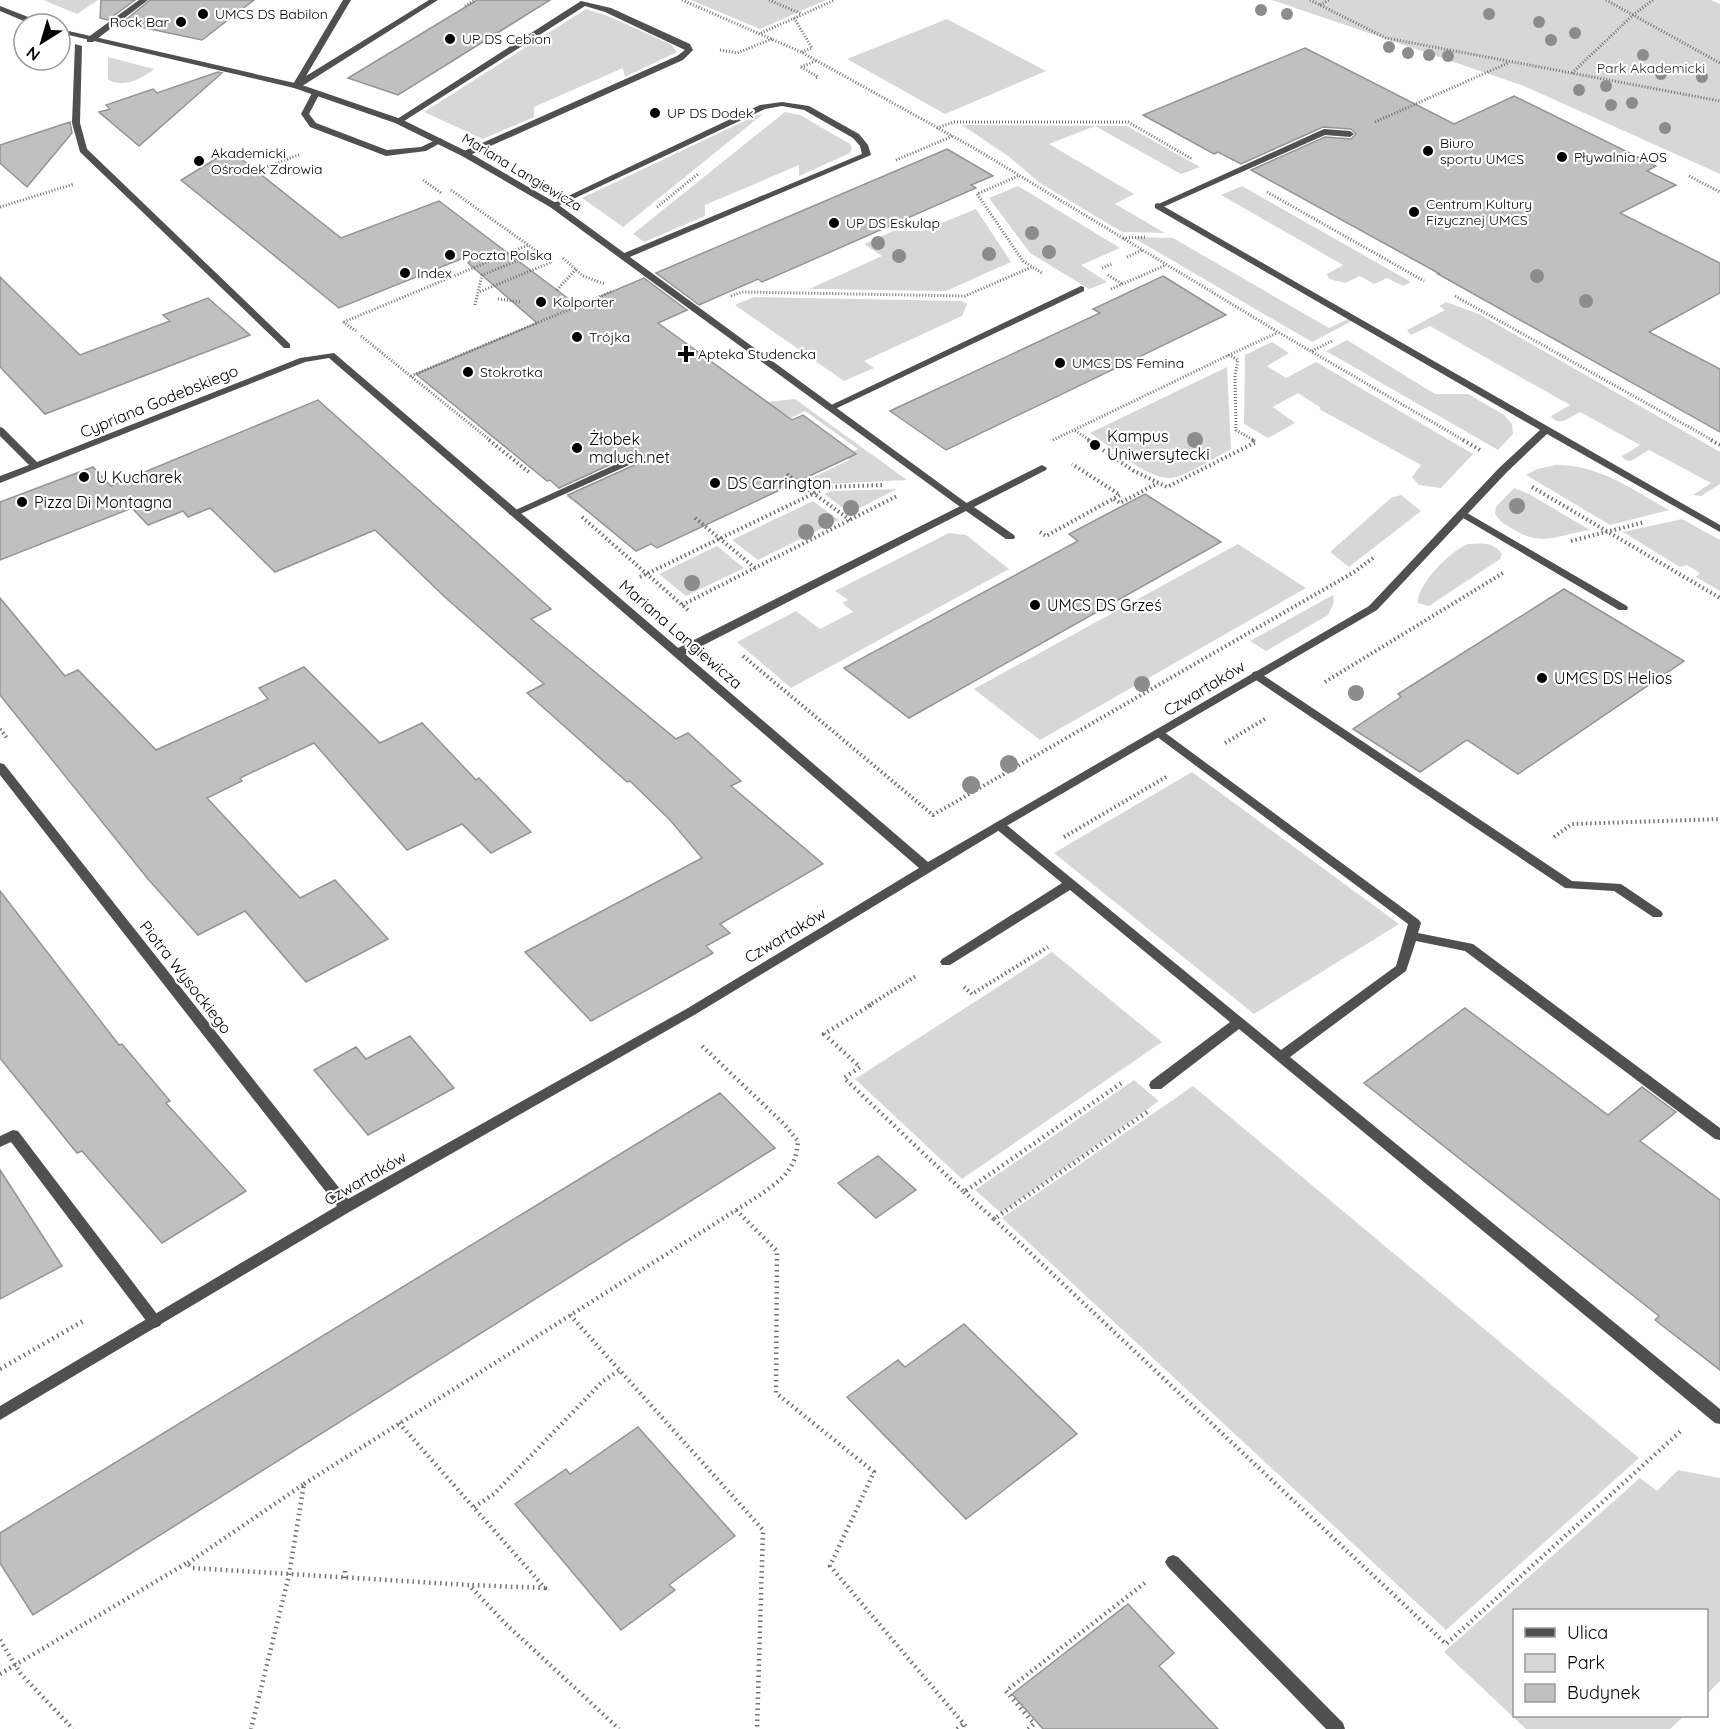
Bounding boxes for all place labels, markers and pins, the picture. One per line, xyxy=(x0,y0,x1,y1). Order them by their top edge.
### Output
place label: UMCS DS Babilon xyxy=(215,5,328,23)
marker: UMCS DS Babilon xyxy=(196,7,210,21)
place label: Rock Bar xyxy=(110,13,170,31)
marker: Rock Bar xyxy=(174,15,188,29)
place label: UP DS Cebion xyxy=(462,30,551,48)
marker: UP DS Cebion xyxy=(443,32,457,46)
place label: UP DS Dodek xyxy=(667,104,753,122)
marker: UP DS Dodek xyxy=(648,106,662,120)
place label: Biuro sportu UMCS xyxy=(1440,134,1524,168)
place label: Akademicki Ośrodek Zdrowia xyxy=(211,144,323,178)
marker: Biuro sportu UMCS xyxy=(1421,144,1435,158)
place label: Pływalnia AOS xyxy=(1574,148,1667,166)
marker: Pływalnia AOS xyxy=(1555,150,1569,164)
marker: Akademicki Ośrodek Zdrowia xyxy=(192,154,206,168)
place label: Centrum Kultury Fizycznej UMCS xyxy=(1426,195,1532,229)
marker: Centrum Kultury Fizycznej UMCS xyxy=(1407,205,1421,219)
place label: UP DS Eskulap xyxy=(846,214,940,232)
marker: UP DS Eskulap xyxy=(827,216,841,230)
place label: Poczta Polska xyxy=(462,246,552,264)
marker: Poczta Polska xyxy=(443,248,457,262)
place label: Index xyxy=(417,264,452,282)
marker: Index xyxy=(398,266,412,280)
place label: Kolporter xyxy=(553,293,615,311)
marker: Kolporter xyxy=(534,295,548,309)
place label: Trójka xyxy=(589,328,630,346)
marker: Trójka xyxy=(570,330,584,344)
place label: Apteka Studencka xyxy=(698,345,816,363)
marker: Apteka Studencka xyxy=(679,347,693,361)
place label: UMCS DS Femina xyxy=(1072,354,1184,372)
marker: UMCS DS Femina xyxy=(1053,356,1067,370)
place label: Stokrotka xyxy=(480,363,543,381)
marker: Stokrotka xyxy=(461,365,475,379)
place label: Kampus Uniwersytecki xyxy=(1107,426,1210,464)
place label: Żłobek maluch.net xyxy=(589,429,670,467)
marker: Kampus Uniwersytecki xyxy=(1088,438,1102,452)
marker: Żłobek maluch.net xyxy=(570,441,584,455)
place label: U Kucharek xyxy=(96,467,182,487)
marker: U Kucharek xyxy=(77,470,91,484)
place label: DS Carrington xyxy=(727,473,831,493)
marker: DS Carrington xyxy=(708,476,722,490)
place label: Pizza Di Montagna xyxy=(34,492,172,512)
marker: Pizza Di Montagna xyxy=(15,495,29,509)
place label: UMCS DS Grześ xyxy=(1047,595,1162,615)
marker: UMCS DS Grześ xyxy=(1028,598,1042,612)
place label: UMCS DS Helios xyxy=(1554,668,1672,688)
marker: UMCS DS Helios xyxy=(1535,671,1549,685)

